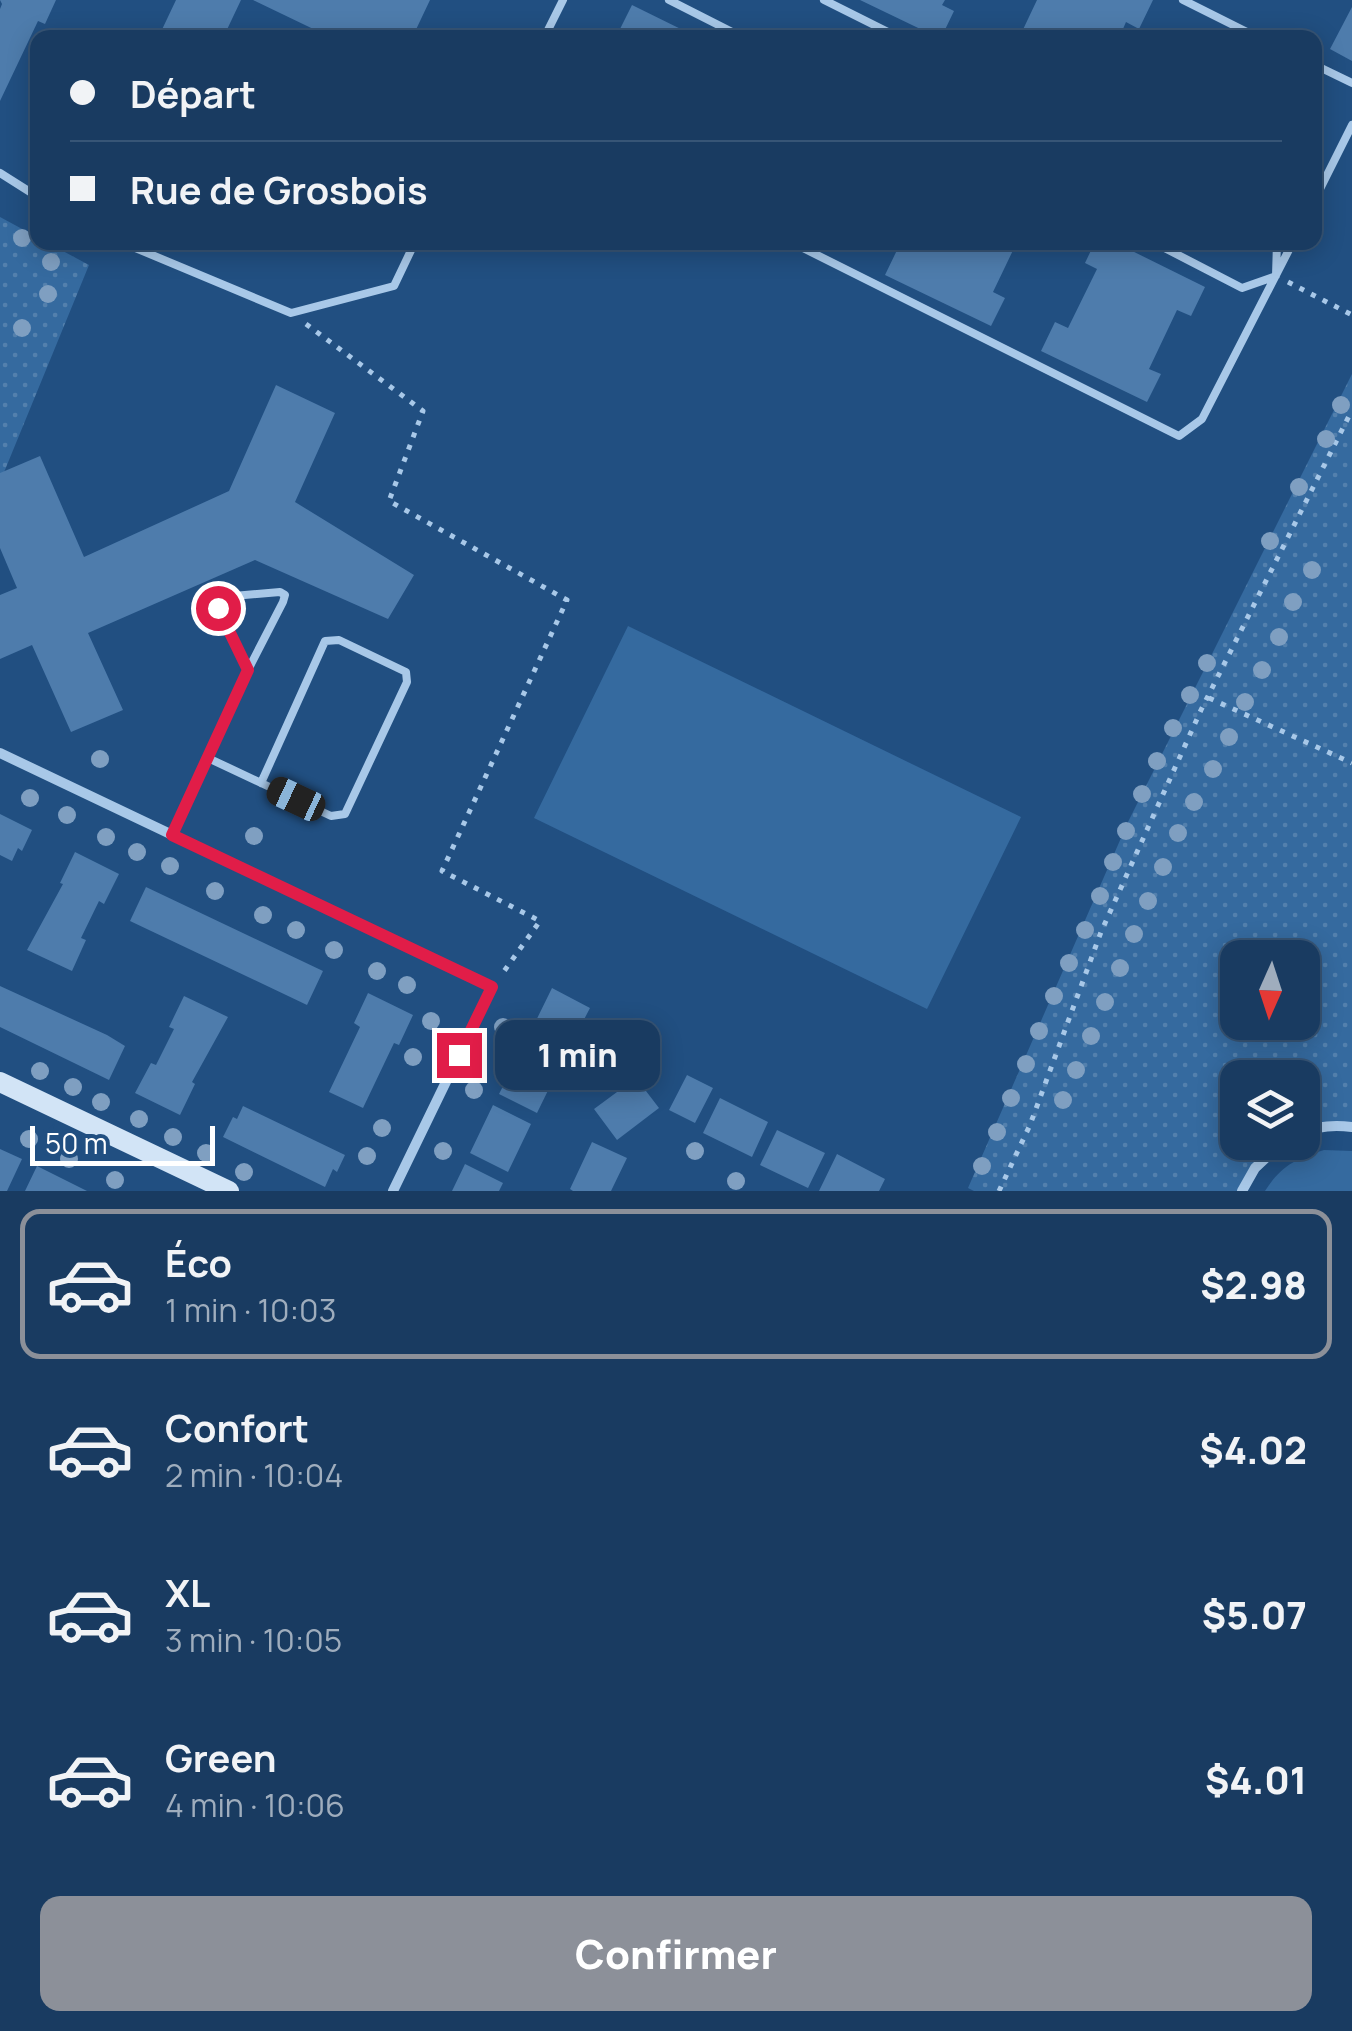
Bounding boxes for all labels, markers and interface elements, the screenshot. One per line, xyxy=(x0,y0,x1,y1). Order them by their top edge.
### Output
text: Départ xyxy=(130,67,256,119)
text: Rue de Grosbois xyxy=(130,163,428,215)
route start xyxy=(196,586,241,631)
car xyxy=(262,773,330,825)
north arrow xyxy=(1220,940,1320,1040)
map controls xyxy=(1220,940,1320,1160)
callout: 1 min xyxy=(494,1020,659,1090)
route end xyxy=(437,1033,482,1078)
text: 1 min xyxy=(537,1033,618,1077)
button: layers xyxy=(1220,1060,1320,1160)
scale bar xyxy=(30,1121,215,1166)
text: 50 m xyxy=(45,1124,108,1162)
text: Éco xyxy=(165,1236,232,1288)
icon: car xyxy=(45,1239,135,1329)
text: $2.98 xyxy=(1200,1258,1307,1310)
text: 1 min · 10:03 xyxy=(165,1288,336,1332)
text: Confort xyxy=(165,1401,309,1453)
icon: car xyxy=(45,1404,135,1494)
text: $4.02 xyxy=(1199,1423,1307,1475)
text: 2 min · 10:04 xyxy=(165,1453,343,1497)
text: XL xyxy=(165,1566,210,1618)
icon: car xyxy=(45,1569,135,1659)
text: $5.07 xyxy=(1202,1588,1307,1640)
text: 3 min · 10:05 xyxy=(165,1618,342,1662)
text: Green xyxy=(165,1731,277,1783)
icon: car xyxy=(45,1734,135,1824)
text: $4.01 xyxy=(1205,1753,1307,1805)
text: 4 min · 10:06 xyxy=(165,1783,345,1827)
button: Confirmer xyxy=(40,1896,1312,2011)

